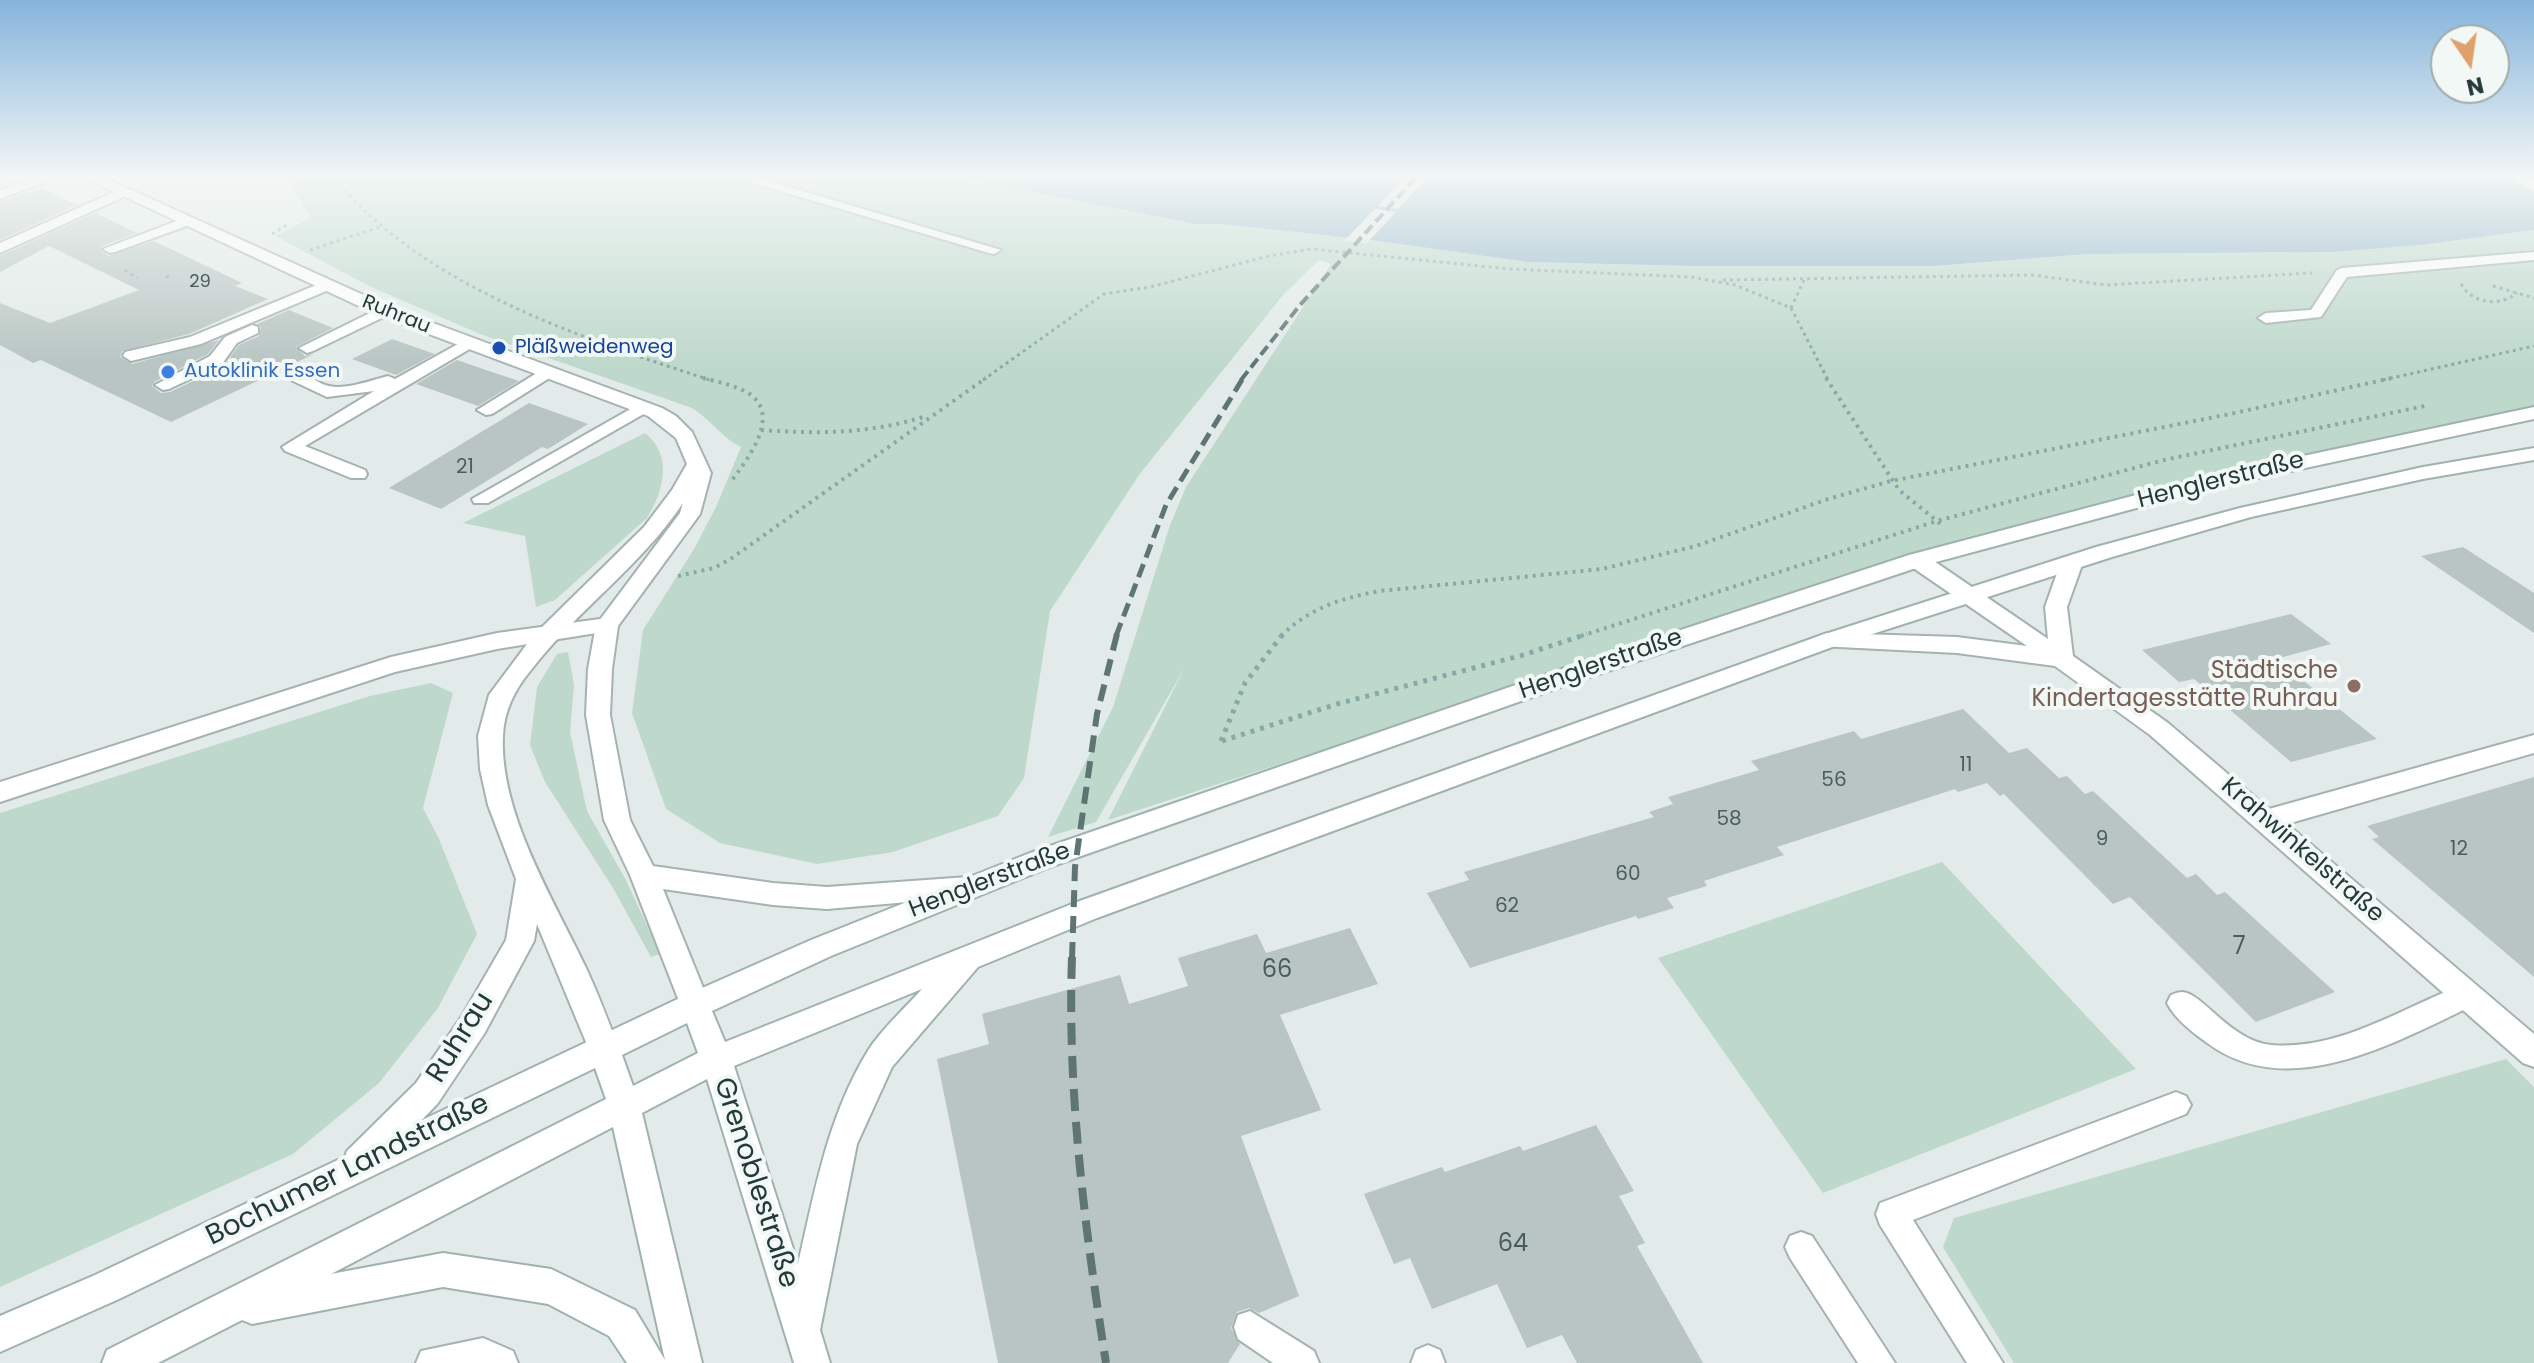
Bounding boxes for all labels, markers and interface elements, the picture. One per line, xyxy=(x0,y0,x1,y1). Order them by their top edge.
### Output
north arrow xyxy=(2430,24,2510,104)
text: N xyxy=(2464,69,2487,103)
house number: 29 xyxy=(189,271,211,293)
street label: Ruhrau xyxy=(358,290,434,340)
place label: Pläßweidenweg xyxy=(515,336,673,360)
marker: Pläßweidenweg xyxy=(490,339,508,357)
place label: Autoklinik Essen xyxy=(184,360,340,384)
marker: Autoklinik Essen xyxy=(159,363,177,381)
street label: Henglerstraße xyxy=(2135,446,2307,516)
house number: 21 xyxy=(456,456,474,480)
street label: Henglerstraße xyxy=(1516,624,1686,706)
place label: Städtische Kindertagesstätte Ruhrau xyxy=(2032,658,2338,714)
marker: Städtische Kindertagesstätte Ruhrau xyxy=(2345,677,2363,695)
house number: 11 xyxy=(1960,754,1972,778)
house number: 56 xyxy=(1821,769,1847,793)
street label: Krahwinkelstraße xyxy=(2215,772,2389,930)
house number: 58 xyxy=(1716,808,1742,832)
house number: 9 xyxy=(2096,828,2108,852)
street label: Henglerstraße xyxy=(905,837,1075,925)
house number: 12 xyxy=(2450,838,2468,862)
house number: 60 xyxy=(1615,863,1641,887)
house number: 62 xyxy=(1495,895,1519,919)
house number: 7 xyxy=(2232,934,2246,962)
house number: 66 xyxy=(1262,957,1292,985)
street label: Ruhrau xyxy=(420,987,502,1089)
street label: Grenoblestraße xyxy=(705,1074,805,1292)
street label: Bochumer Landstraße xyxy=(201,1088,495,1254)
house number: 64 xyxy=(1498,1231,1528,1259)

